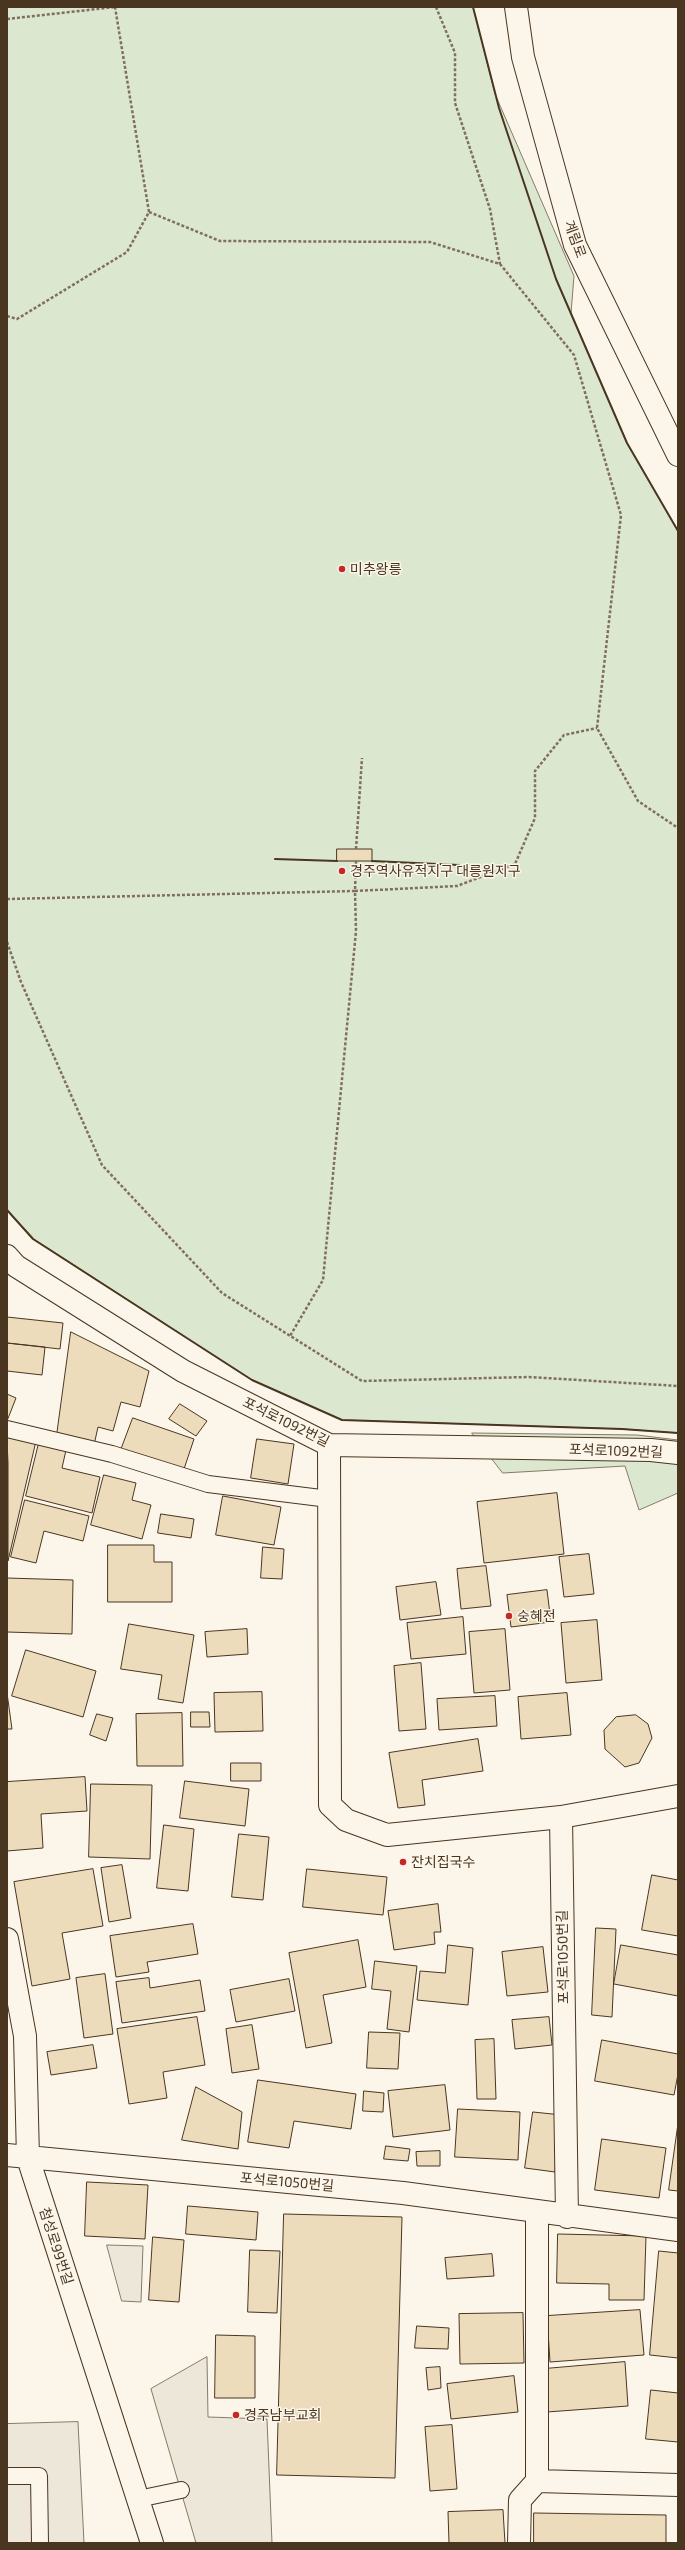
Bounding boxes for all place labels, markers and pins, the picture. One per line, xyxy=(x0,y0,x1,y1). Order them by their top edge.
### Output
place label: 미추왕릉 xyxy=(350,561,402,577)
marker: 미추왕릉 xyxy=(337,564,347,574)
place label: 경주역사유적지구 대릉원지구 xyxy=(350,863,521,879)
marker: 경주역사유적지구 대릉원지구 xyxy=(337,866,347,876)
place label: 숭혜전 xyxy=(517,1608,556,1624)
marker: 숭혜전 xyxy=(504,1611,514,1621)
place label: 잔치집국수 xyxy=(411,1854,475,1870)
marker: 잔치집국수 xyxy=(398,1857,408,1867)
place label: 경주남부교회 xyxy=(244,2407,321,2423)
marker: 경주남부교회 xyxy=(231,2410,241,2420)

